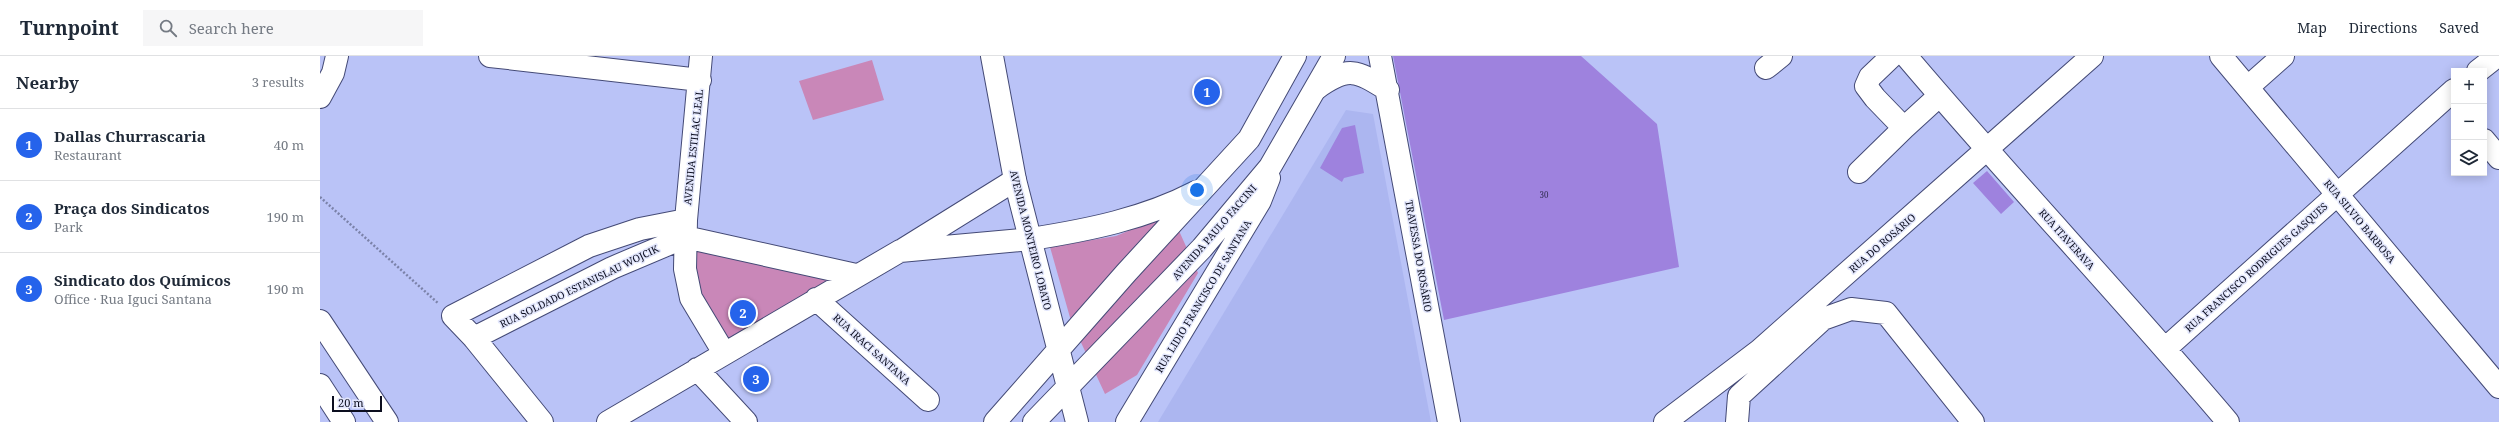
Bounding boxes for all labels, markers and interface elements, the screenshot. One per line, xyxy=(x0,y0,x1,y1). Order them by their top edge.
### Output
search box xyxy=(143,10,423,46)
text: Turnpoint xyxy=(20,15,119,41)
icon: search xyxy=(157,17,179,39)
text: Search here xyxy=(189,18,274,38)
text: Map xyxy=(2297,18,2327,37)
text: Directions xyxy=(2349,18,2417,37)
text: Saved xyxy=(2439,18,2479,37)
map controls xyxy=(2451,68,2487,176)
button: + xyxy=(2451,68,2487,104)
text: Nearby xyxy=(16,71,79,94)
text: 3 results xyxy=(252,73,304,91)
pin: 1 xyxy=(1194,77,1220,107)
street label: AVENIDA ESTILAC LEAL xyxy=(680,89,706,205)
button: − xyxy=(2451,104,2487,140)
text: Dallas Churrascaria xyxy=(54,126,206,146)
text: 1 xyxy=(25,136,33,154)
text: 40 m xyxy=(274,136,304,154)
button: layers xyxy=(2451,140,2487,176)
text: Restaurant xyxy=(54,146,122,164)
street label: AVENIDA MONTEIRO LOBATO xyxy=(1007,168,1055,312)
street label: RUA SILVIO BARBOSA xyxy=(2321,176,2400,266)
your location xyxy=(1187,180,1207,200)
street label: AVENIDA PAULO FACCINI xyxy=(1169,181,1260,283)
house number: 30 xyxy=(1540,189,1549,200)
text: Praça dos Sindicatos xyxy=(54,198,209,218)
street label: TRAVESSA DO ROSÁRIO xyxy=(1402,199,1436,313)
street label: RUA FRANCISCO RODRIGUES GASQUES xyxy=(2182,199,2330,335)
street label: RUA ITAVERAVA xyxy=(2036,206,2099,273)
text: 2 xyxy=(25,208,33,226)
text: 190 m xyxy=(267,208,304,226)
street label: RUA DO ROSÁRIO xyxy=(1846,210,1918,276)
street label: RUA LIDIO FRANCISCO DE SANTANA xyxy=(1152,216,1255,375)
text: Park xyxy=(54,218,83,236)
street label: RUA SOLDADO ESTANISLAU WOJCIK xyxy=(497,241,662,331)
text: Sindicato dos Químicos xyxy=(54,270,231,290)
text: 3 xyxy=(25,280,33,298)
text: 190 m xyxy=(267,280,304,298)
text: Office · Rua Iguci Santana xyxy=(54,290,212,308)
pin: 2 xyxy=(730,298,756,328)
street label: RUA IRACI SANTANA xyxy=(830,310,914,388)
pin: 3 xyxy=(743,364,769,394)
scale bar xyxy=(332,394,382,413)
text: 20 m xyxy=(338,395,364,410)

